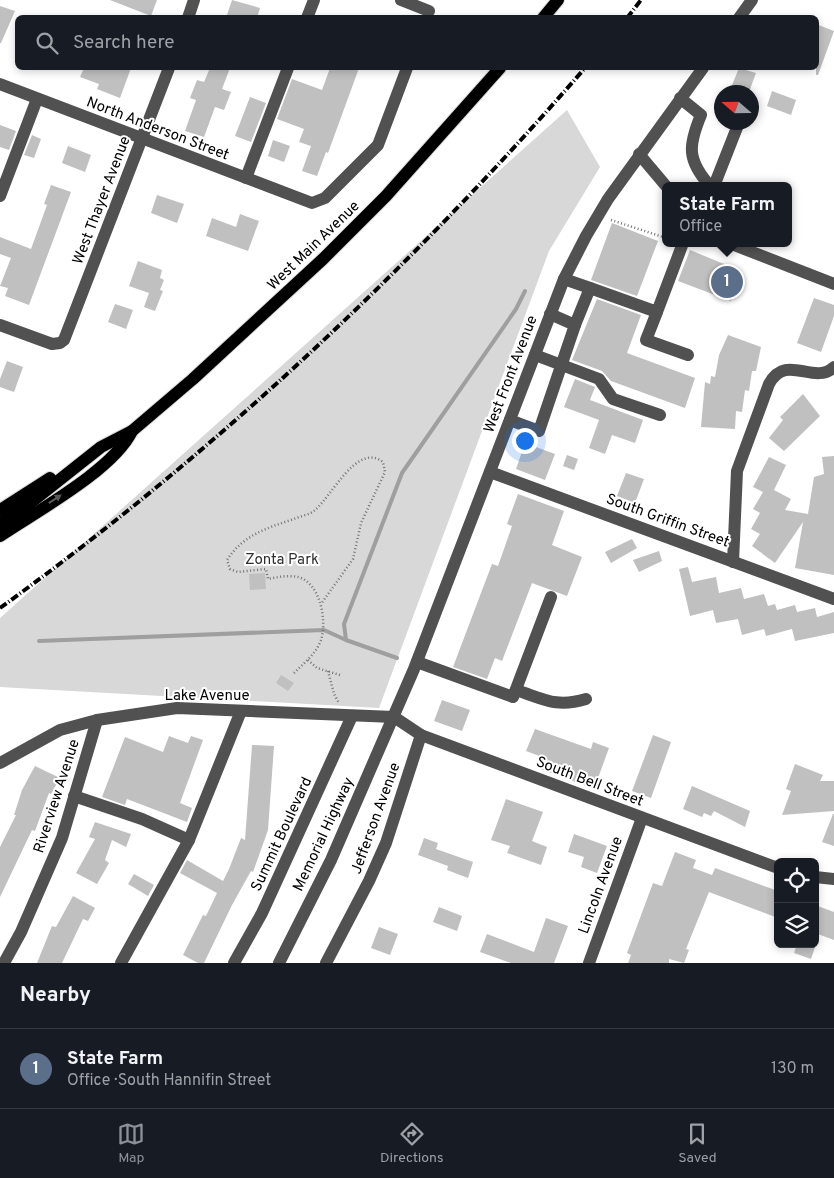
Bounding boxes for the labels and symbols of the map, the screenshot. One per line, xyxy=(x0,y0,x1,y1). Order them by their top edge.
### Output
north arrow xyxy=(714,85,759,130)
street label: North Anderson Street xyxy=(83,93,232,165)
street label: West Thayer Avenue xyxy=(69,134,136,267)
street label: West Main Avenue xyxy=(264,197,364,295)
pin: 1 xyxy=(711,263,743,301)
street label: West Front Avenue xyxy=(480,313,543,436)
your location xyxy=(512,428,538,454)
street label: South Griffin Street xyxy=(603,490,732,553)
one-way arrow xyxy=(48,494,62,503)
park label: Zonta Park xyxy=(245,551,319,570)
street label: Lake Avenue xyxy=(165,687,249,706)
street label: Riverview Avenue xyxy=(30,737,85,856)
street label: South Bell Street xyxy=(533,753,646,812)
street label: Jefferson Avenue xyxy=(347,760,405,877)
street label: Summit Boulevard xyxy=(248,774,317,895)
street label: Memorial Highway xyxy=(290,774,359,895)
street label: Lincoln Avenue xyxy=(575,834,628,937)

